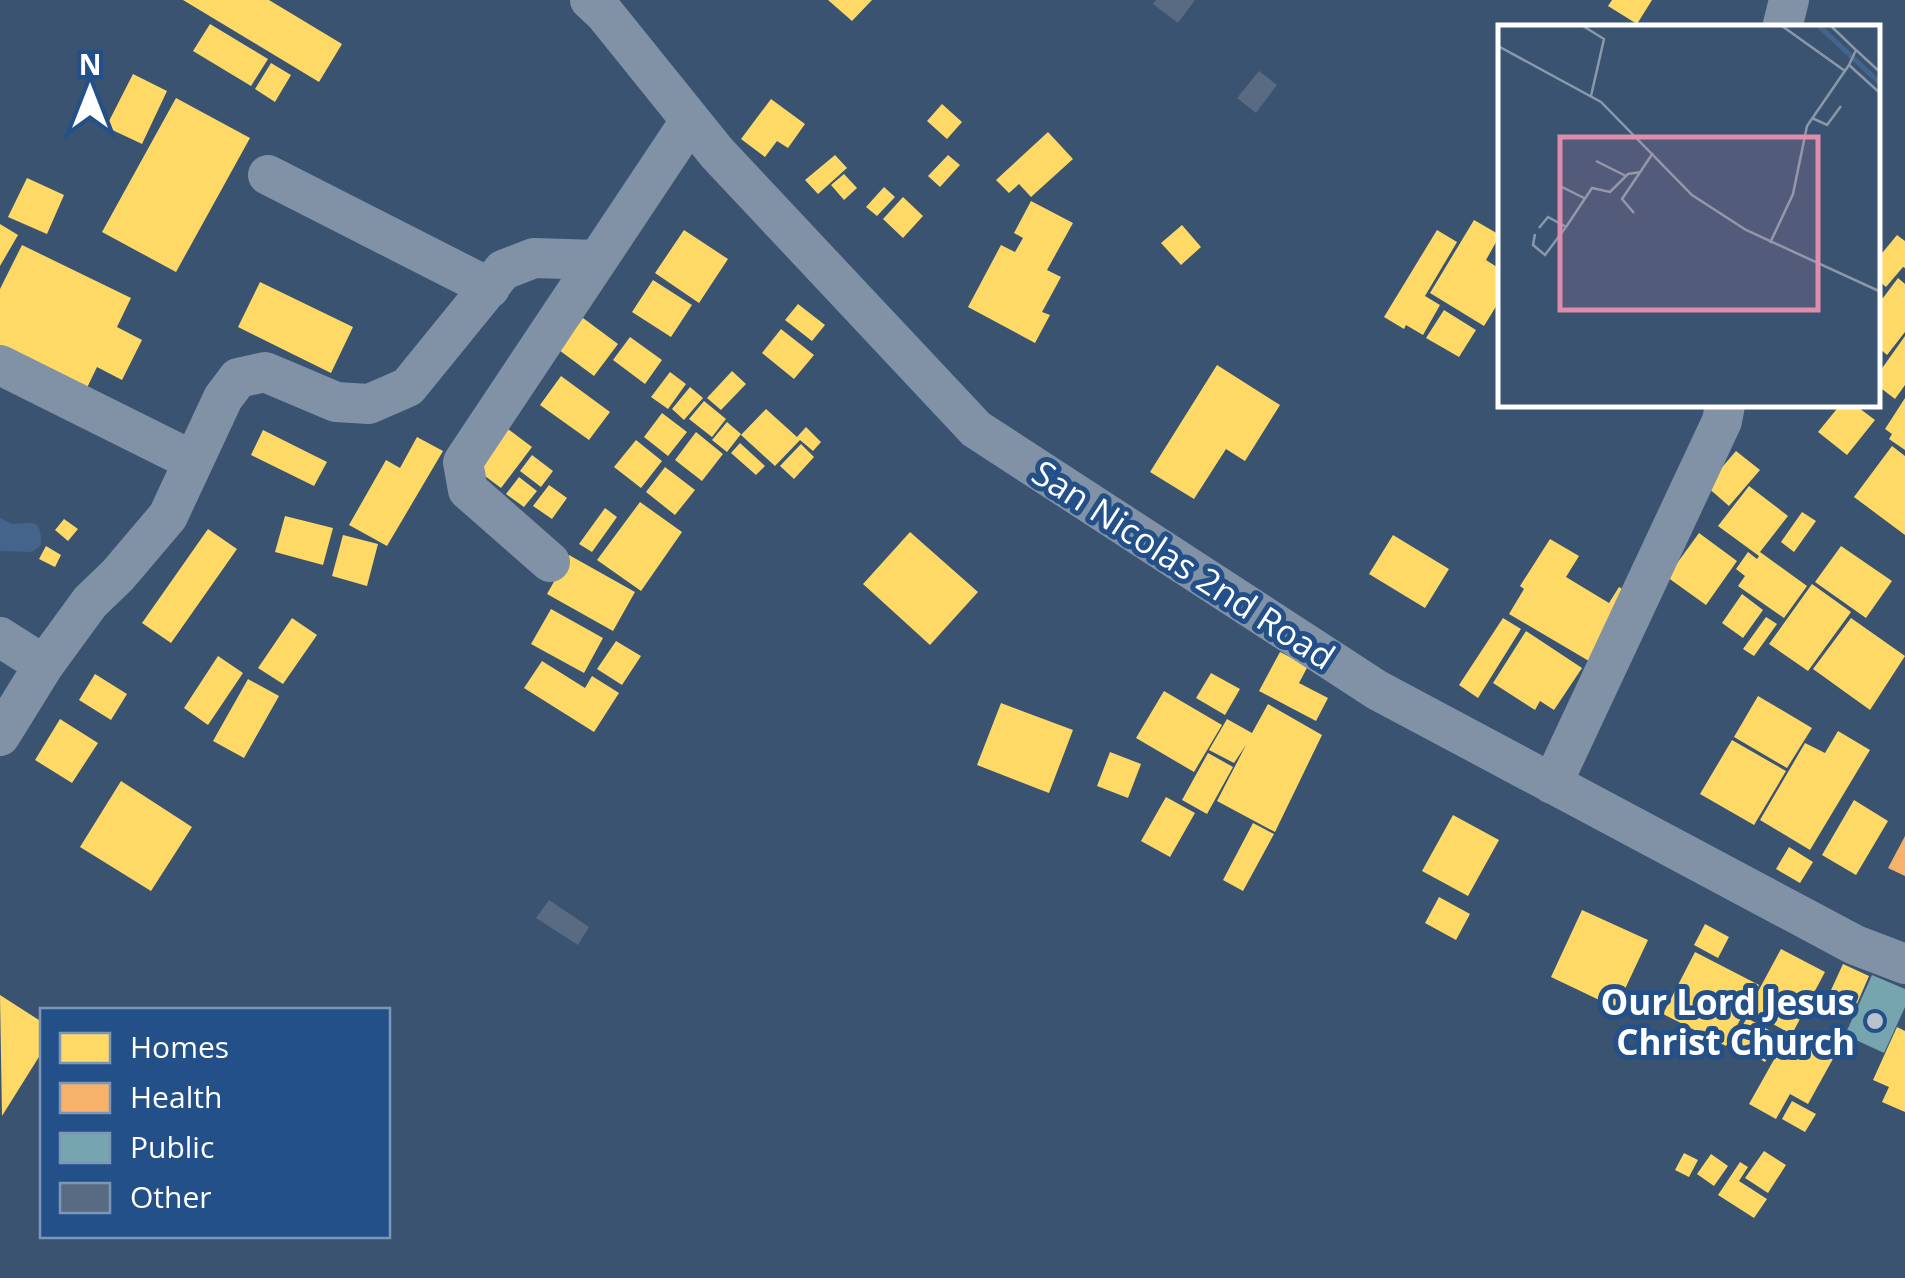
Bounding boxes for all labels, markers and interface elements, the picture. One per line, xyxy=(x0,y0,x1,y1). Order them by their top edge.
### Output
inset map xyxy=(1498,25,1880,408)
north arrow xyxy=(40,40,140,140)
text: N xyxy=(79,45,101,83)
street label: San Nicolas 2nd Road xyxy=(1024,448,1344,680)
place label: Our Lord Jesus Christ Church xyxy=(1601,978,1855,1065)
legend xyxy=(40,1008,390,1238)
marker: Our Lord Jesus Christ Church xyxy=(1864,1010,1886,1032)
text: Homes xyxy=(130,1026,229,1067)
text: Health xyxy=(130,1076,222,1117)
text: Public xyxy=(130,1126,214,1167)
text: Other xyxy=(130,1176,212,1217)

